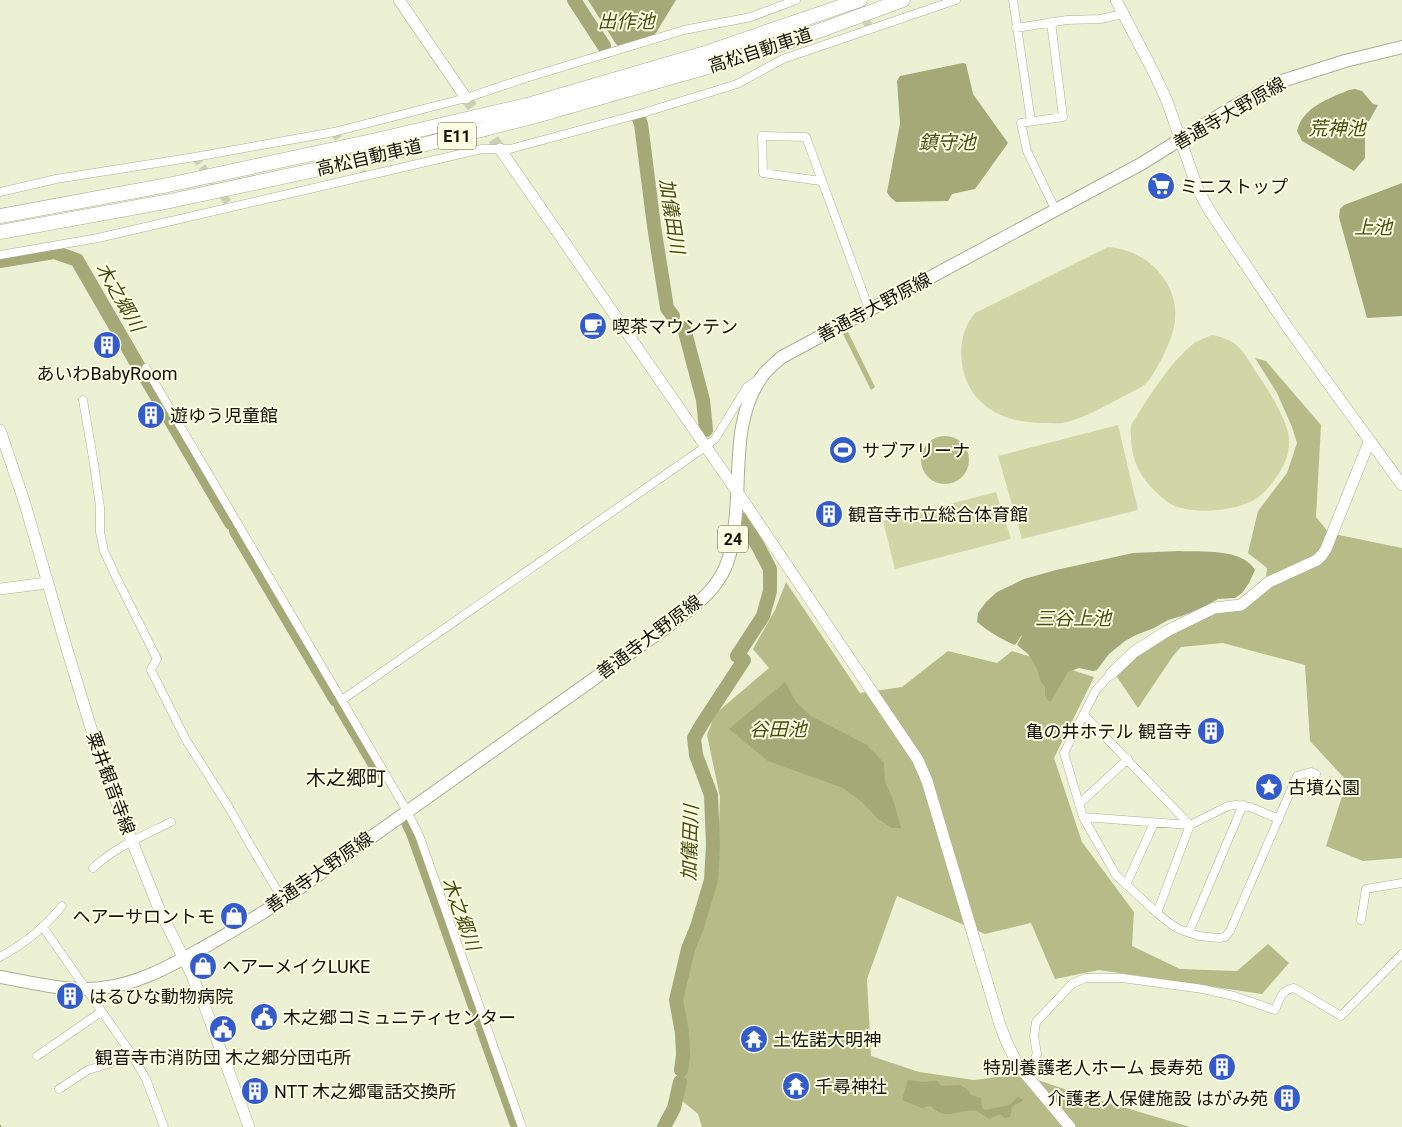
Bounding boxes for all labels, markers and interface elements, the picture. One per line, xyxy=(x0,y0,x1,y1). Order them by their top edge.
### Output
water label: 出作池 xyxy=(597,10,656,33)
street label: 高松自動車道 xyxy=(705,23,815,77)
street label: 善通寺大野原線 xyxy=(1169,72,1289,154)
water label: 荒神池 xyxy=(1308,117,1367,140)
road number: E11 xyxy=(438,122,476,150)
water label: 鎮守池 xyxy=(918,131,977,154)
street label: 高松自動車道 xyxy=(314,135,424,179)
supermarket icon: ミニストップ xyxy=(1146,171,1176,201)
place label: ミニストップ xyxy=(1180,176,1288,197)
water label: 加儀田川 xyxy=(655,177,690,257)
water label: 上池 xyxy=(1354,216,1394,239)
water label: 木之郷川 xyxy=(91,258,150,337)
street label: 善通寺大野原線 xyxy=(813,268,935,346)
cafe icon: 喫茶マウンテン xyxy=(578,311,608,341)
place label: 喫茶マウンテン xyxy=(612,316,738,337)
building icon: あいわBabyRoom xyxy=(92,330,122,360)
place label: あいわBabyRoom xyxy=(37,363,177,384)
building icon: 遊ゆう児童館 xyxy=(136,400,166,430)
place label: 遊ゆう児童館 xyxy=(170,405,278,426)
sports icon: サブアリーナ xyxy=(828,435,858,465)
place label: サブアリーナ xyxy=(862,440,970,461)
building icon: 観音寺市立総合体育館 xyxy=(814,499,844,529)
place label: 観音寺市立総合体育館 xyxy=(848,504,1028,525)
road number: 24 xyxy=(718,526,748,552)
street label: 善通寺大野原線 xyxy=(592,591,706,683)
water label: 三谷上池 xyxy=(1035,607,1113,630)
building icon: 亀の井ホテル 観音寺 xyxy=(1196,716,1226,746)
water label: 谷田池 xyxy=(749,718,808,741)
place label: 亀の井ホテル 観音寺 xyxy=(1026,721,1192,742)
street label: 粟井観音寺線 xyxy=(83,729,139,837)
district label: 木之郷町 xyxy=(306,766,386,790)
place icon: 古墳公園 xyxy=(1254,772,1284,802)
place label: 古墳公園 xyxy=(1288,777,1360,798)
water label: 加儀田川 xyxy=(677,803,703,881)
street label: 善通寺大野原線 xyxy=(261,827,377,917)
water label: 木之郷川 xyxy=(437,874,485,956)
shop icon: ヘアーサロントモ xyxy=(219,901,249,931)
place label: ヘアーサロントモ xyxy=(72,906,215,927)
shop icon: ヘアーメイクLUKE xyxy=(188,951,218,981)
place label: ヘアーメイクLUKE xyxy=(222,956,370,977)
building icon: はるひな動物病院 xyxy=(55,981,85,1011)
place label: はるひな動物病院 xyxy=(89,986,233,1007)
public building icon: 木之郷コミュニティセンター xyxy=(249,1002,279,1032)
place label: 木之郷コミュニティセンター xyxy=(283,1007,516,1028)
public building icon: 観音寺市消防団 木之郷分団屯所 xyxy=(208,1014,238,1044)
temple icon: 土佐諾大明神 xyxy=(739,1024,769,1054)
place label: 土佐諾大明神 xyxy=(773,1029,881,1050)
place label: 観音寺市消防団 木之郷分団屯所 xyxy=(95,1047,351,1068)
building icon: 特別養護老人ホーム 長寿苑 xyxy=(1207,1052,1237,1082)
place label: 特別養護老人ホーム 長寿苑 xyxy=(983,1057,1203,1078)
temple icon: 千尋神社 xyxy=(781,1071,811,1101)
building icon: NTT 木之郷電話交換所 xyxy=(240,1076,270,1106)
place label: 千尋神社 xyxy=(815,1076,887,1097)
place label: NTT 木之郷電話交換所 xyxy=(274,1081,456,1102)
building icon: 介護老人保健施設 はがみ苑 xyxy=(1272,1083,1302,1113)
place label: 介護老人保健施設 はがみ苑 xyxy=(1048,1088,1268,1109)

